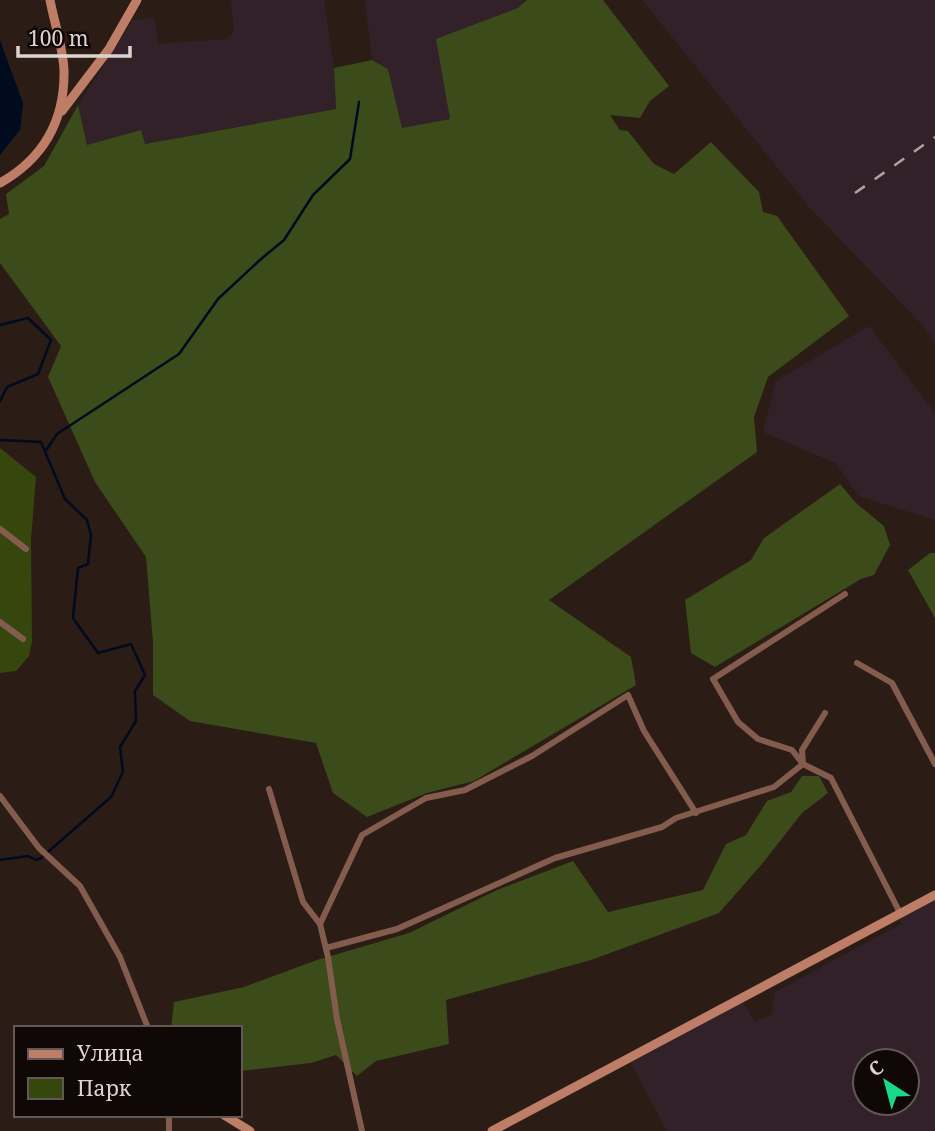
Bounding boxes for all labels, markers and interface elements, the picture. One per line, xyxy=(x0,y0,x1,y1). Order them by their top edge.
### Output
scale bar xyxy=(18,14,130,58)
text: 100 m xyxy=(28,24,89,52)
legend xyxy=(14,1026,242,1117)
text: Улица xyxy=(77,1039,144,1067)
north arrow xyxy=(851,1047,921,1117)
text: С xyxy=(863,1054,889,1082)
text: Парк xyxy=(77,1074,132,1102)

